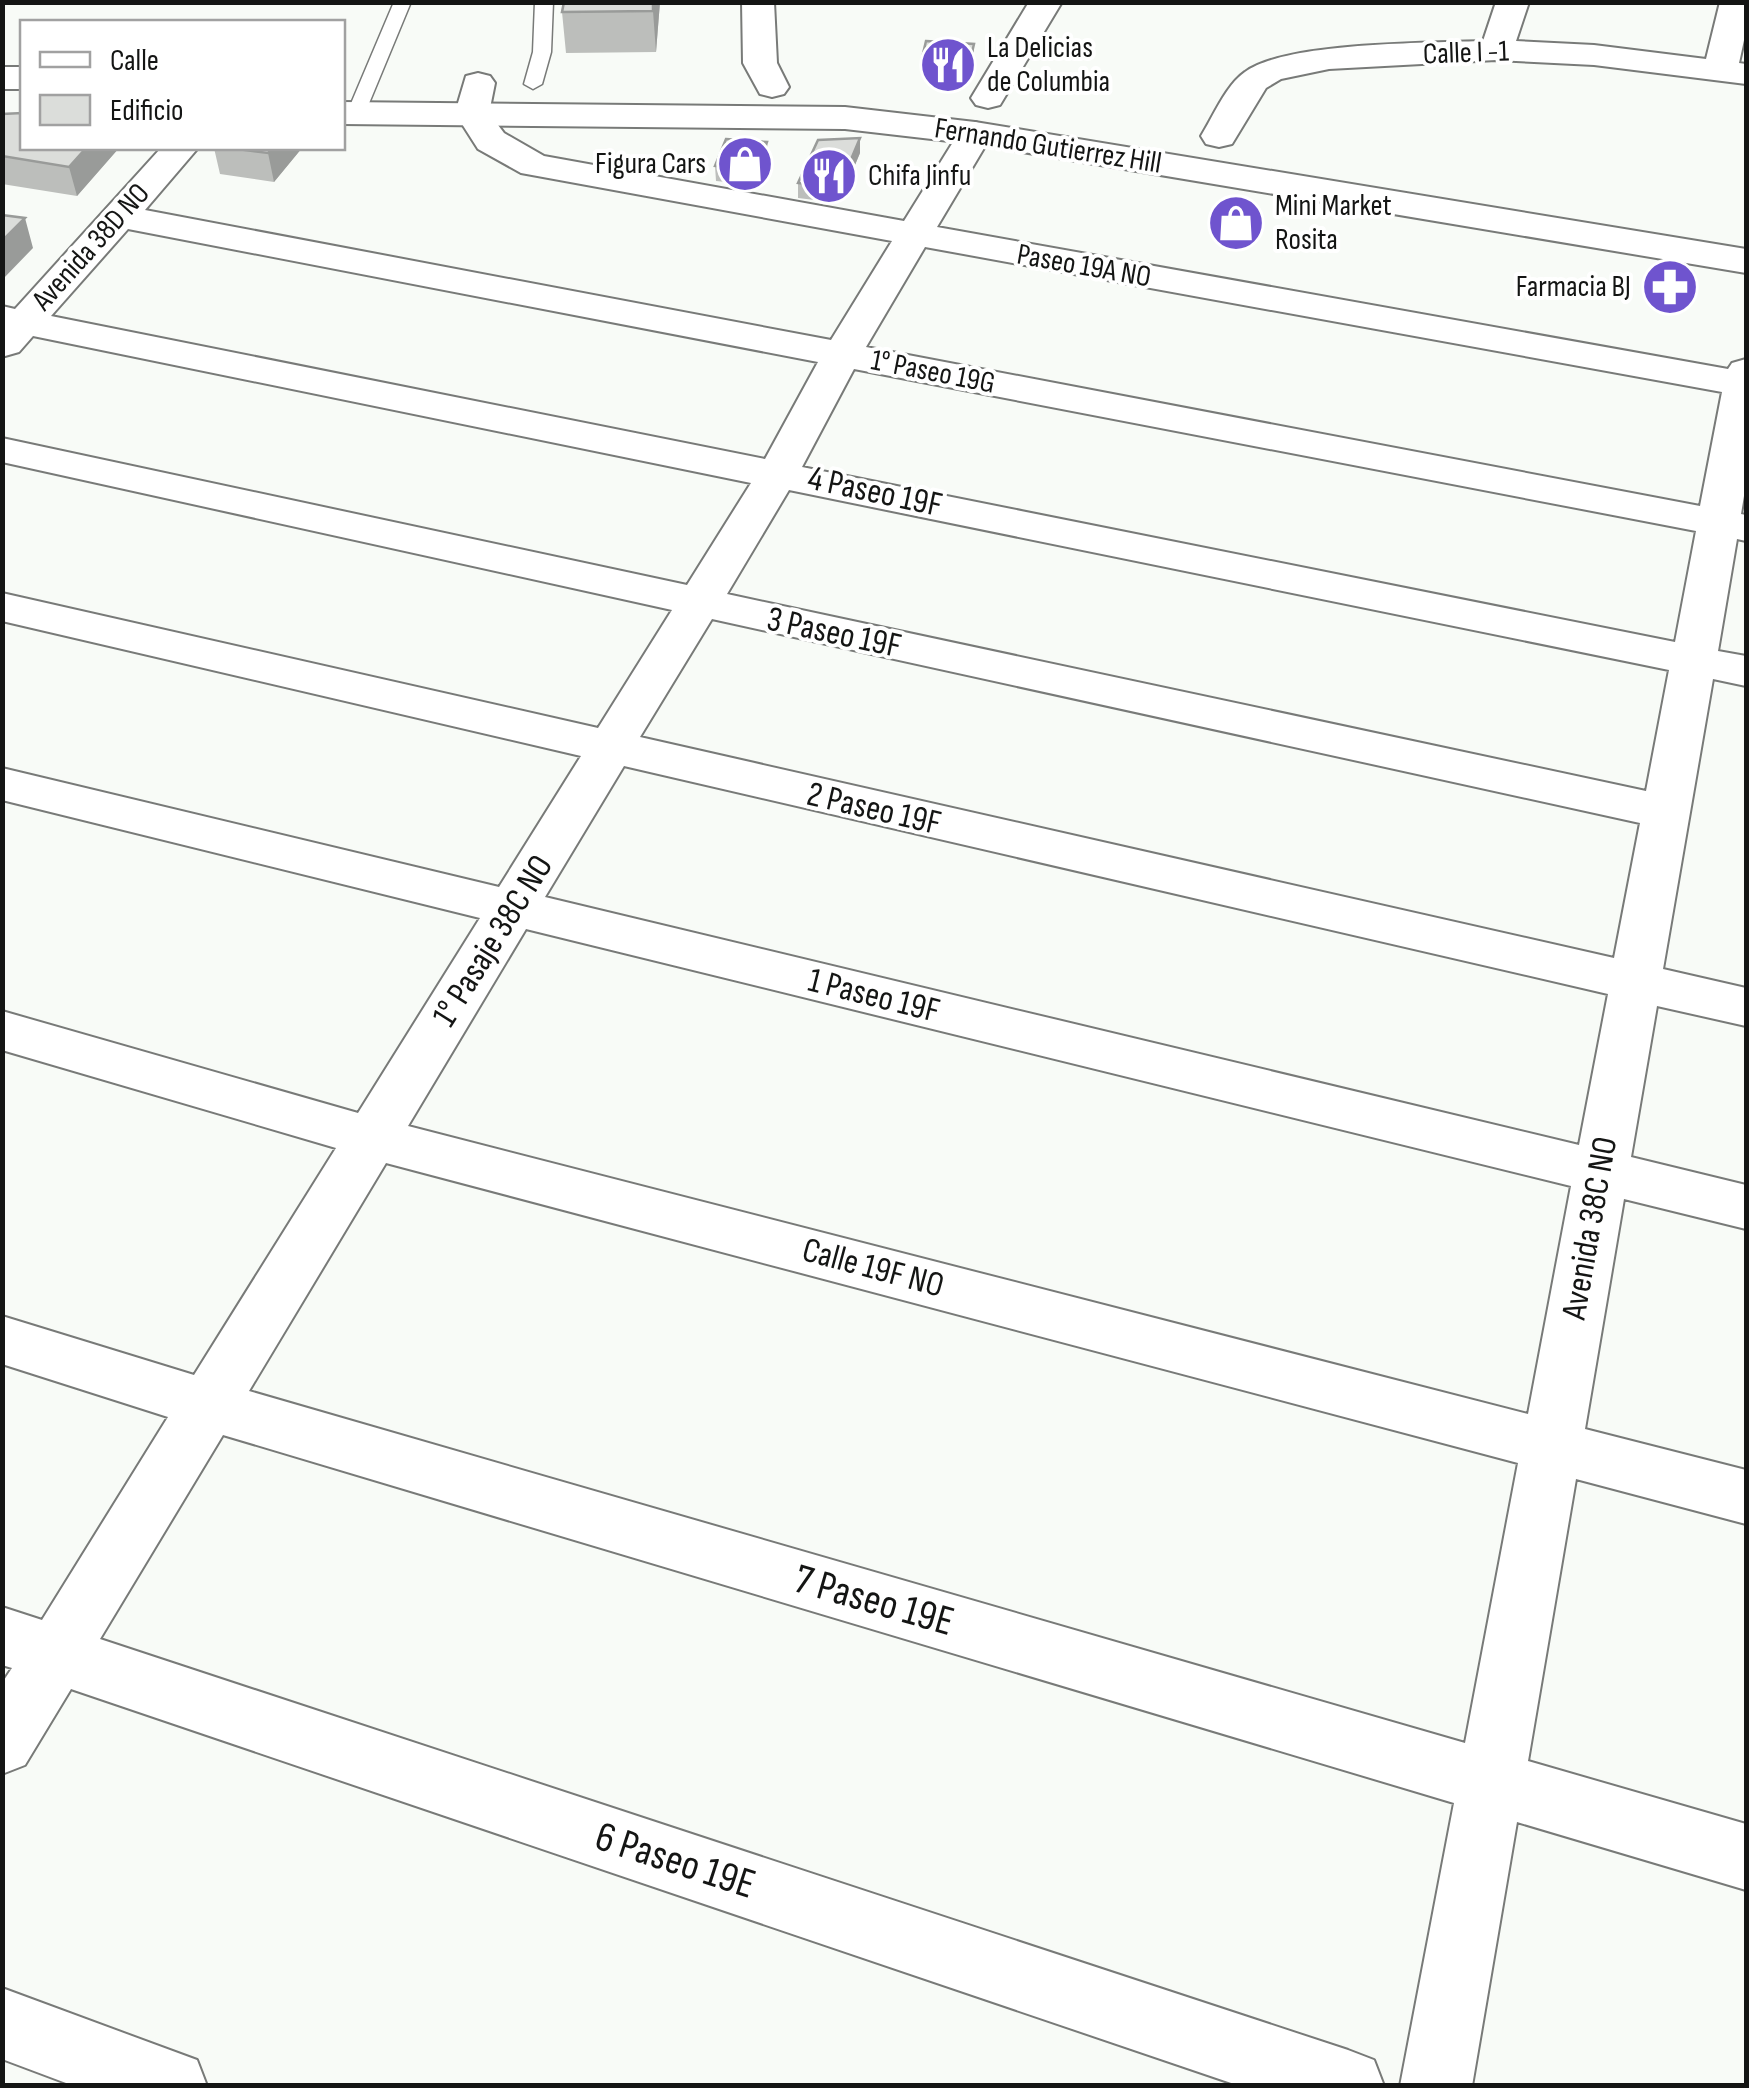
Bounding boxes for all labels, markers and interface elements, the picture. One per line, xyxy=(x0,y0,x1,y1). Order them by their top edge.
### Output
legend xyxy=(20,20,345,150)
place label: La Delicias de Columbia xyxy=(987,30,1110,100)
street label: Calle I -1 xyxy=(1422,33,1510,72)
restaurant icon: La Delicias de Columbia xyxy=(918,35,978,95)
text: Calle xyxy=(110,43,159,79)
text: Edificio xyxy=(110,93,183,129)
street label: Fernando Gutierrez Hill xyxy=(932,110,1164,182)
shop icon: Figura Cars xyxy=(715,134,775,194)
place label: Figura Cars xyxy=(595,146,706,182)
restaurant icon: Chifa Jinfu xyxy=(799,146,859,206)
place label: Chifa Jinfu xyxy=(868,158,971,194)
street label: Avenida 38D NO xyxy=(24,176,157,319)
place label: Mini Market Rosita xyxy=(1275,188,1392,258)
shop icon: Mini Market Rosita xyxy=(1206,193,1266,253)
street label: Paseo 19A NO xyxy=(1014,237,1154,295)
pharmacy icon: Farmacia BJ xyxy=(1640,257,1700,317)
place label: Farmacia BJ xyxy=(1516,269,1631,305)
street label: 1° Paseo 19G xyxy=(868,342,998,402)
street label: 4 Paseo 19F xyxy=(804,457,946,527)
street label: 3 Paseo 19F xyxy=(763,598,905,668)
street label: 2 Paseo 19F xyxy=(803,773,945,845)
street label: 1° Pasaje 38C NO xyxy=(423,847,563,1035)
street label: 1 Paseo 19F xyxy=(804,959,944,1033)
street label: Avenida 38C NO xyxy=(1553,1133,1627,1324)
street label: Calle 19F NO xyxy=(798,1229,948,1307)
street label: 7 Paseo 19E xyxy=(788,1554,960,1648)
street label: 6 Paseo 19E xyxy=(589,1811,761,1911)

